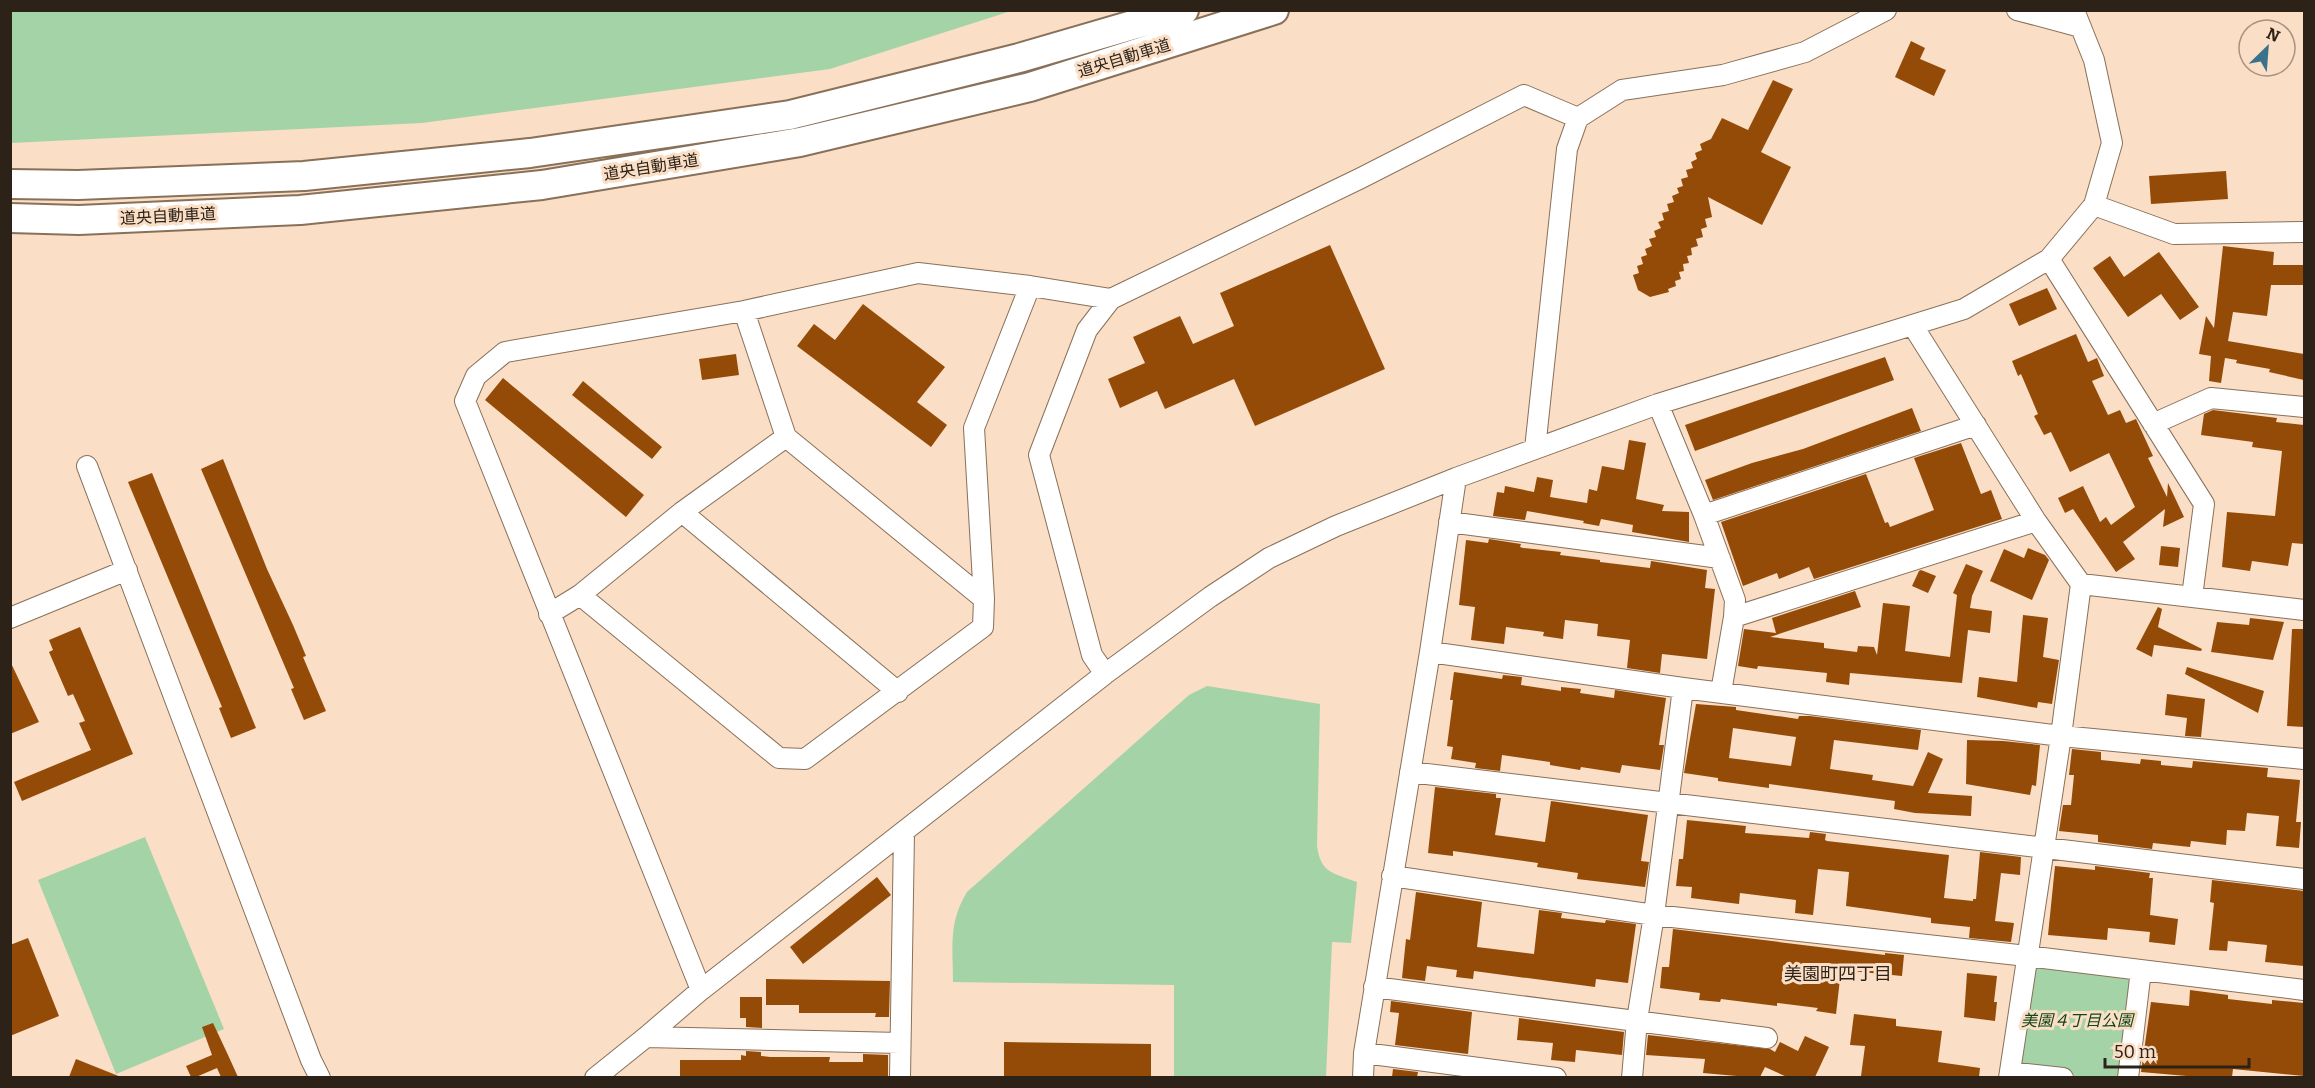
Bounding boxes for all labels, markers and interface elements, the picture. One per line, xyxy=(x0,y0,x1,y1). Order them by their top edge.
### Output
north arrow xyxy=(2237,18,2297,78)
text: N xyxy=(2264,24,2283,46)
street label: 道央自動車道 xyxy=(1075,35,1173,81)
street label: 道央自動車道 xyxy=(602,150,700,184)
street label: 道央自動車道 xyxy=(120,204,216,228)
district label: 美園町四丁目 xyxy=(1784,963,1892,985)
park label: 美園４丁目公園 xyxy=(2021,1011,2135,1030)
scale bar xyxy=(2105,1031,2249,1069)
text: 50 m xyxy=(2114,1041,2156,1063)

